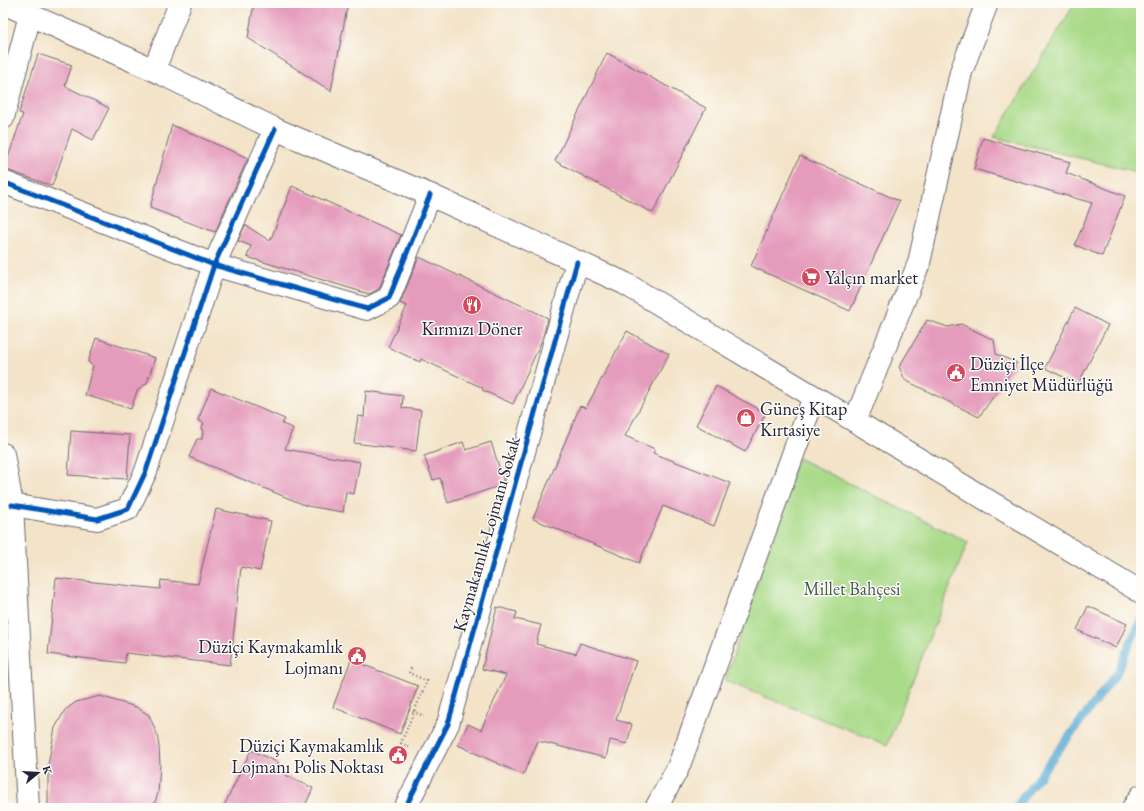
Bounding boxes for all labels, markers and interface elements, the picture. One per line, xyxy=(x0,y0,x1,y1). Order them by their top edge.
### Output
supermarket icon: Yalçın market xyxy=(800,266,822,288)
place label: Yalçın market xyxy=(825,266,918,289)
restaurant icon: Kırmızı Döner xyxy=(461,294,483,316)
place label: Kırmızı Döner xyxy=(422,317,522,340)
place label: Düziçi İlçe Emniyet Müdürlüğü xyxy=(970,352,1114,396)
public building icon: Düziçi İlçe Emniyet Müdürlüğü xyxy=(945,362,967,384)
place label: Güneş Kitap Kırtasiye xyxy=(760,397,847,441)
shop icon: Güneş Kitap Kırtasiye xyxy=(735,407,757,429)
street label: Kaymakamlık Lojmanı Sokak xyxy=(447,433,525,634)
park label: Millet Bahçesi xyxy=(804,577,901,600)
place label: Düziçi Kaymakamlık Lojmanı xyxy=(198,635,344,679)
public building icon: Düziçi Kaymakamlık Lojmanı xyxy=(346,645,368,667)
place label: Düziçi Kaymakamlık Lojmanı Polis Noktası xyxy=(232,734,385,778)
public building icon: Düziçi Kaymakamlık Lojmanı Polis Noktası xyxy=(387,744,409,766)
north arrow xyxy=(18,753,58,793)
text: K xyxy=(40,764,56,777)

